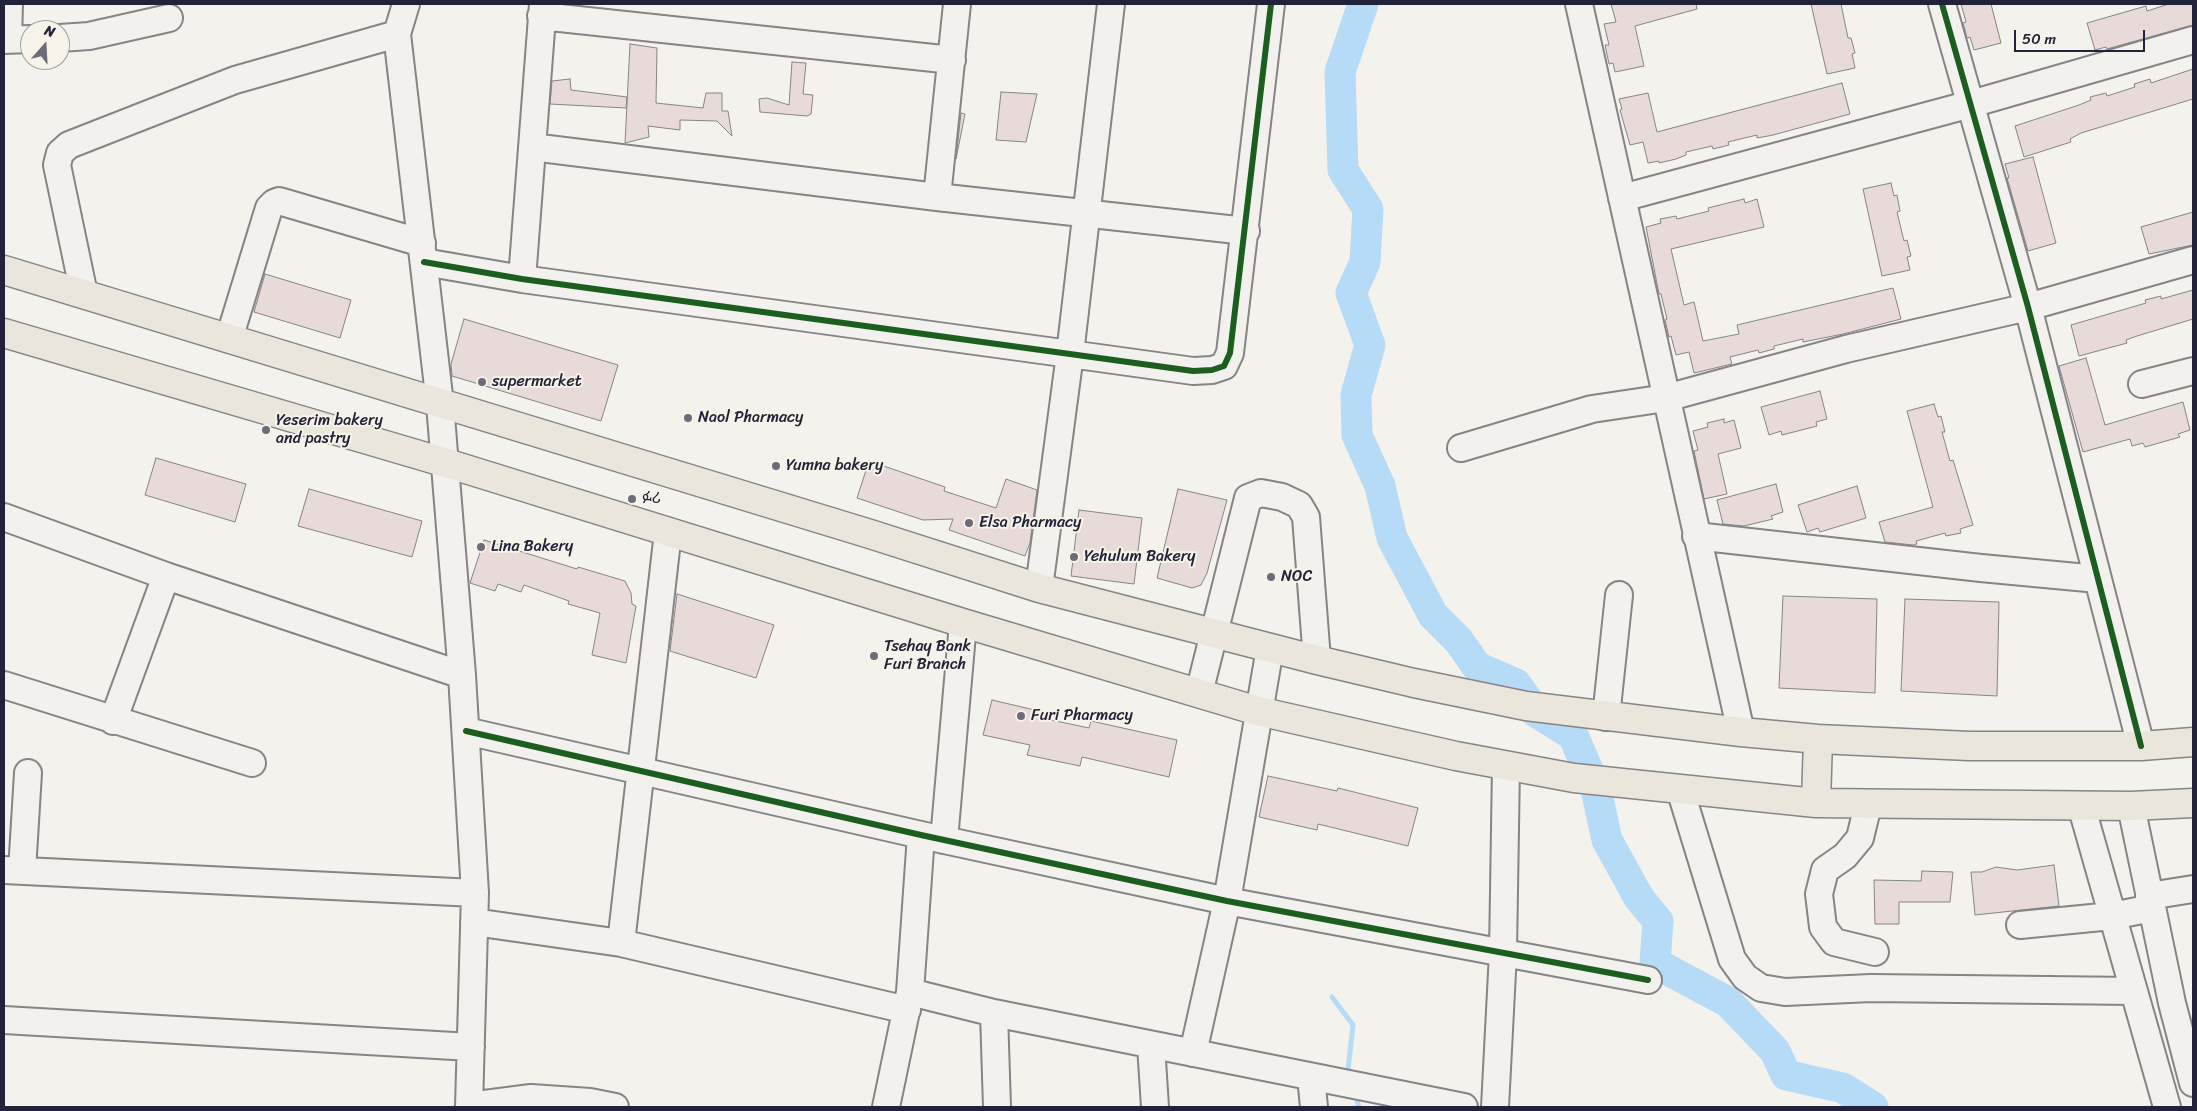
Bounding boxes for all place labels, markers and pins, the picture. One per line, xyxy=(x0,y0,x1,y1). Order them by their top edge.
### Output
place label: supermarket xyxy=(492,372,582,392)
marker: supermarket xyxy=(476,376,488,388)
place label: Naol Pharmacy xyxy=(698,408,803,428)
place label: Yeserim bakery and pastry xyxy=(276,411,383,449)
marker: Naol Pharmacy xyxy=(682,412,694,424)
marker: Yeserim bakery and pastry xyxy=(260,424,272,436)
place label: Yumna bakery xyxy=(786,456,883,476)
marker: Yumna bakery xyxy=(770,460,782,472)
place label: ፉሪ xyxy=(642,489,661,509)
marker: ፉሪ xyxy=(626,493,638,505)
place label: Elsa Pharmacy xyxy=(979,513,1081,533)
marker: Elsa Pharmacy xyxy=(963,517,975,529)
place label: Lina Bakery xyxy=(491,537,573,557)
marker: Lina Bakery xyxy=(475,541,487,553)
place label: Yehulum Bakery xyxy=(1084,547,1195,567)
marker: Yehulum Bakery xyxy=(1068,551,1080,563)
place label: NOC xyxy=(1281,567,1312,587)
marker: NOC xyxy=(1265,571,1277,583)
place label: Tsehay Bank Furi Branch xyxy=(884,637,971,675)
marker: Tsehay Bank Furi Branch xyxy=(868,650,880,662)
place label: Furi Pharmacy xyxy=(1031,706,1133,726)
marker: Furi Pharmacy xyxy=(1015,710,1027,722)

